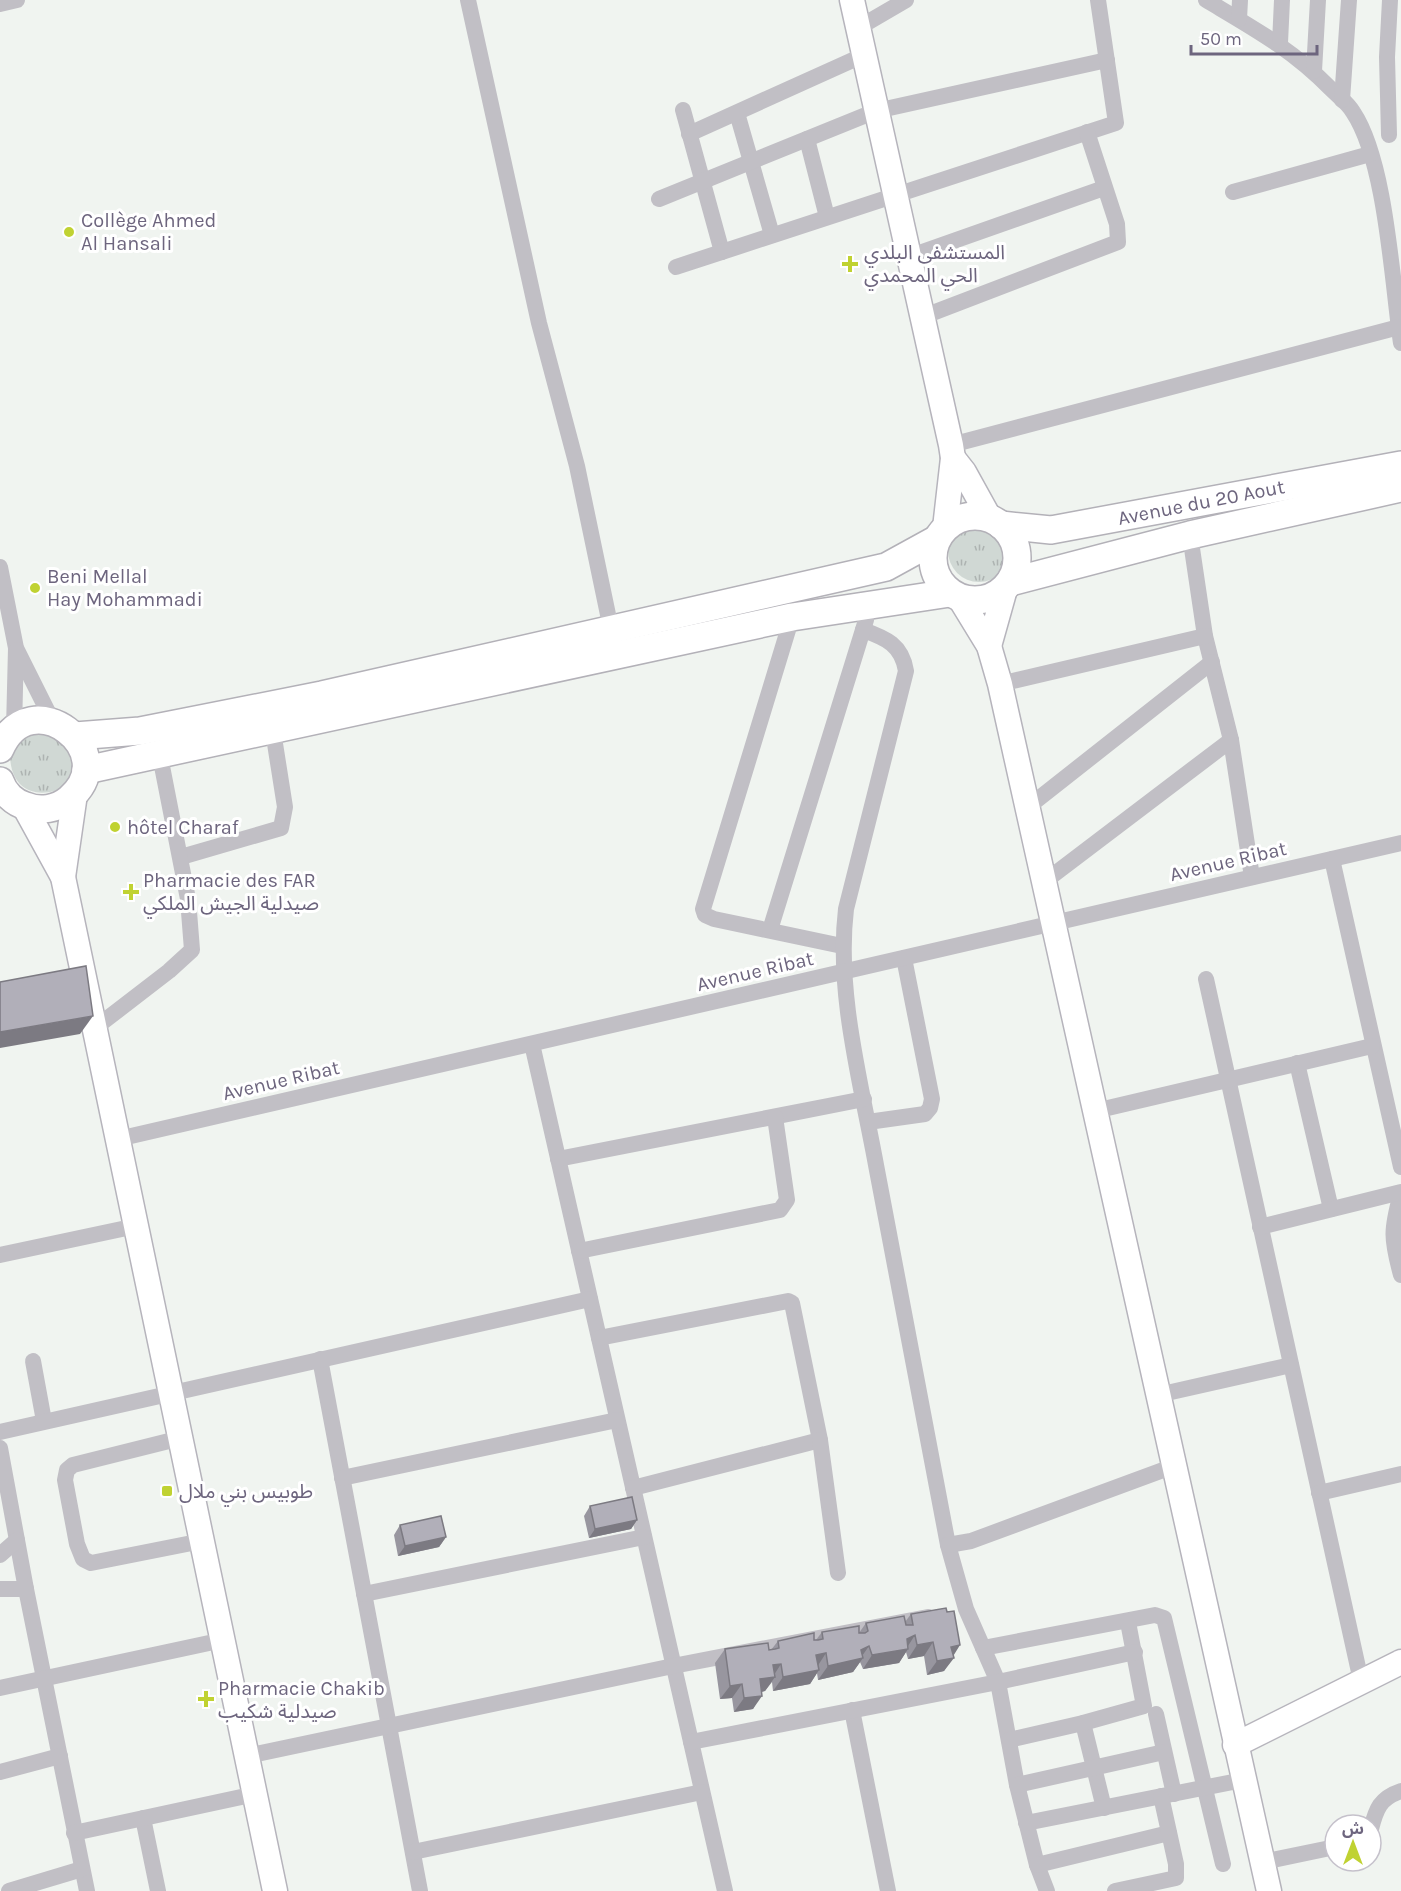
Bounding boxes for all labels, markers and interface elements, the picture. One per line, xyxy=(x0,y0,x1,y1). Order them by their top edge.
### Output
scale bar xyxy=(1191,18,1317,56)
text: 50 m xyxy=(1200,28,1242,50)
place label: Collège Ahmed Al Hansali xyxy=(81,209,216,255)
marker: Collège Ahmed Al Hansali xyxy=(62,225,76,239)
place label: المستشفى البلدي الحي المحمدي xyxy=(864,241,1005,291)
marker: المستشفى البلدي الحي المحمدي xyxy=(841,255,859,273)
street label: Avenue du 20 Aout xyxy=(1116,475,1287,530)
place label: Beni Mellal Hay Mohammadi xyxy=(47,565,203,611)
marker: Beni Mellal Hay Mohammadi xyxy=(28,581,42,595)
place label: hôtel Charaf xyxy=(127,816,239,839)
marker: hôtel Charaf xyxy=(108,820,122,834)
street label: Avenue Ribat xyxy=(1167,837,1289,886)
place label: Pharmacie des FAR صيدلية الجيش الملكي xyxy=(143,869,319,919)
marker: Pharmacie des FAR صيدلية الجيش الملكي xyxy=(124,885,138,899)
street label: Avenue Ribat xyxy=(694,947,816,996)
street label: Avenue Ribat xyxy=(220,1056,342,1105)
place label: طوبيس بني ملال xyxy=(179,1480,313,1507)
marker: طوبيس بني ملال xyxy=(160,1484,174,1498)
place label: Pharmacie Chakib صيدلية شكيب xyxy=(218,1677,385,1723)
marker: Pharmacie Chakib صيدلية شكيب xyxy=(199,1692,213,1706)
north arrow xyxy=(1323,1813,1383,1873)
text: ش xyxy=(1342,1819,1364,1838)

